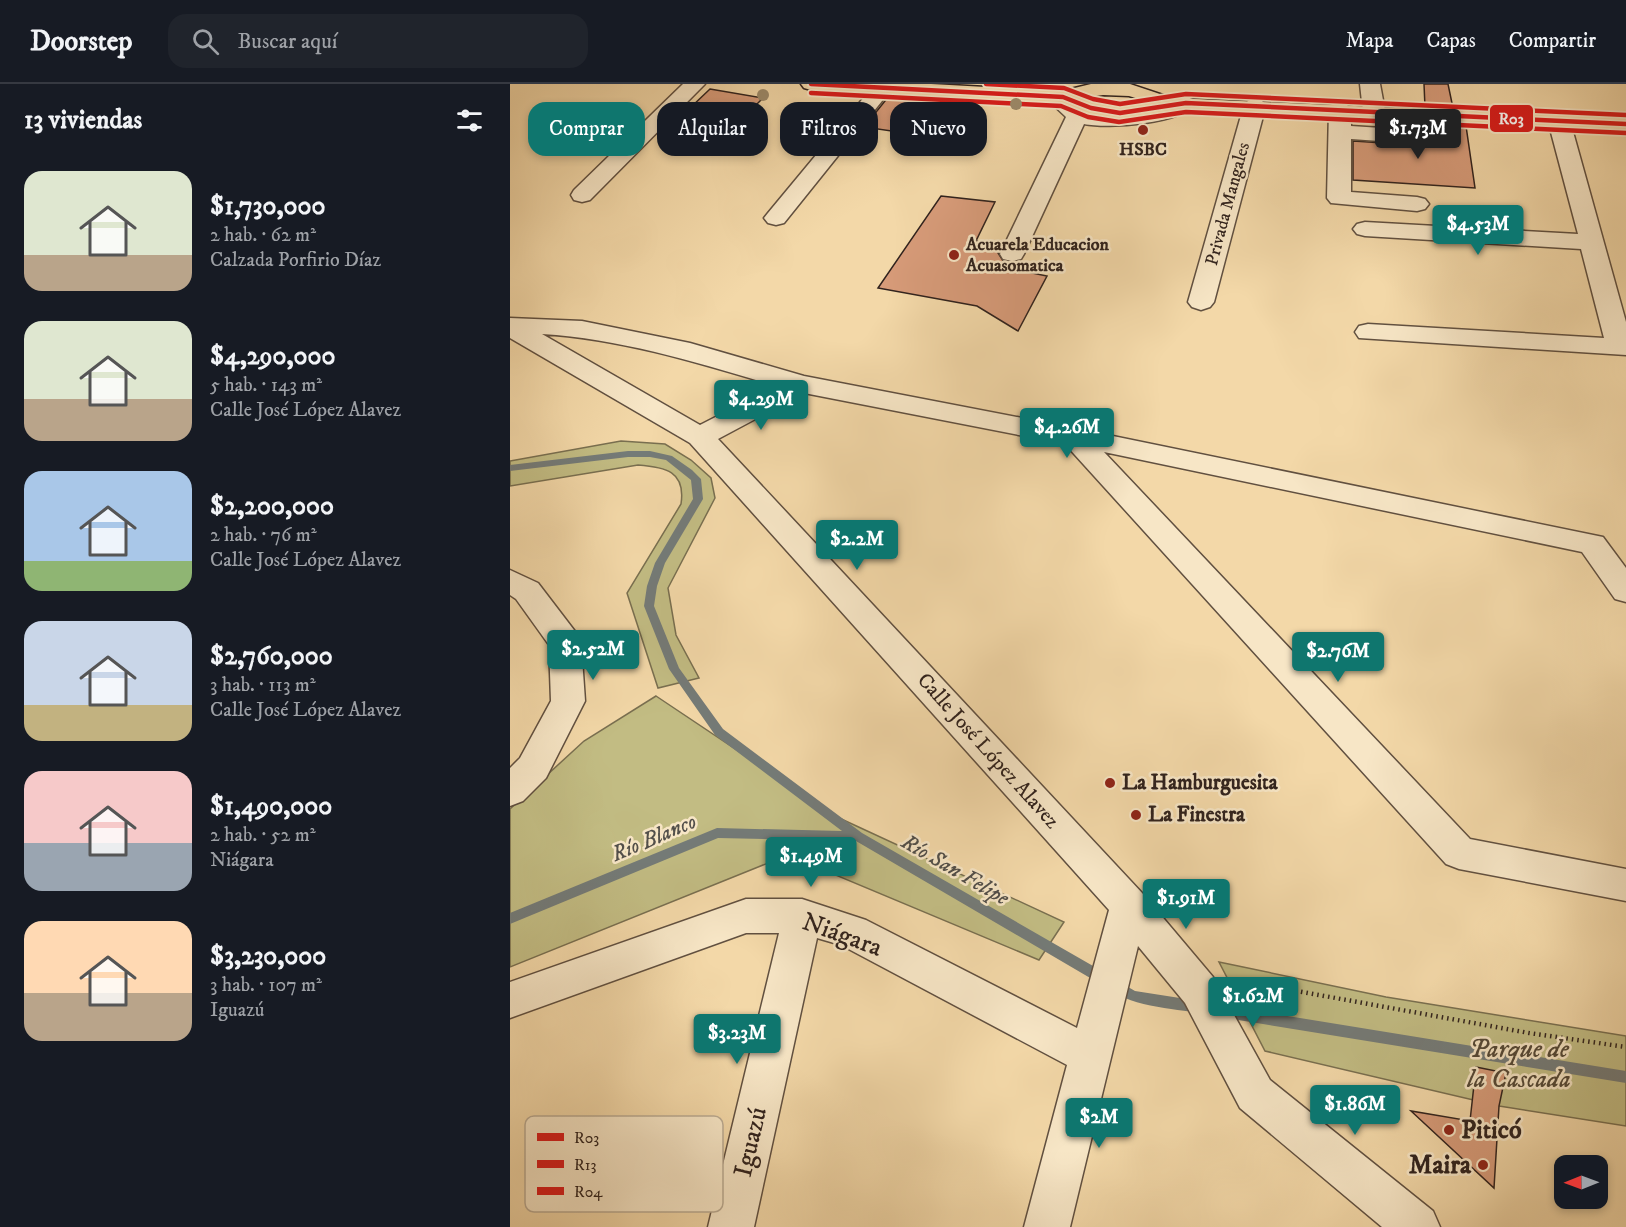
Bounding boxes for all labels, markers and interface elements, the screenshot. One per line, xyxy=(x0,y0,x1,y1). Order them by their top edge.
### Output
search box xyxy=(168,14,588,68)
text: Doorstep xyxy=(30,24,132,59)
icon: search xyxy=(189,25,222,58)
text: Buscar aquí xyxy=(237,28,338,55)
text: Mapa xyxy=(1346,28,1393,54)
text: Capas xyxy=(1426,28,1476,54)
text: Compartir xyxy=(1509,28,1596,54)
chip: Comprar xyxy=(528,102,645,156)
chip: Alquilar xyxy=(657,102,768,156)
chip: Filtros xyxy=(780,102,878,156)
chip: Nuevo xyxy=(890,102,987,156)
text: 13 viviendas xyxy=(24,104,142,137)
icon: filters xyxy=(453,104,486,137)
line badge: R03 xyxy=(1489,104,1534,133)
pin: $1.73M xyxy=(1369,109,1467,160)
text: R03 xyxy=(1498,109,1524,129)
text: $1.73M xyxy=(1389,116,1447,141)
marker: HSBC xyxy=(1136,123,1150,137)
place label: HSBC xyxy=(1119,139,1167,161)
street label: Privada Mangales xyxy=(1201,140,1255,268)
text: $1,730,000 xyxy=(210,190,325,223)
icon: home xyxy=(72,195,144,267)
pin: $4.53M xyxy=(1429,205,1527,256)
text: $4.53M xyxy=(1446,212,1510,237)
text: 2 hab. · 62 m² xyxy=(210,223,316,248)
place label: Acuarela Educacion Acuasomatica xyxy=(965,234,1110,277)
text: Calzada Porfirio Díaz xyxy=(210,248,381,273)
marker: Acuarela Educacion Acuasomatica xyxy=(947,248,961,262)
text: $4,290,000 xyxy=(210,340,336,373)
icon: home xyxy=(72,345,144,417)
text: 5 hab. · 143 m² xyxy=(210,373,322,398)
pin: $4.29M xyxy=(712,380,810,431)
text: $4.29M xyxy=(728,387,794,412)
text: Calle José López Alavez xyxy=(210,398,401,423)
pin: $4.26M xyxy=(1018,408,1116,459)
text: $4.26M xyxy=(1034,415,1100,440)
text: $2,200,000 xyxy=(210,490,334,523)
icon: home xyxy=(72,495,144,567)
pin: $2.2M xyxy=(815,520,899,571)
text: 2 hab. · 76 m² xyxy=(210,523,317,548)
text: $2.2M xyxy=(830,527,884,552)
text: Calle José López Alavez xyxy=(210,548,401,573)
pin: $2.52M xyxy=(544,630,642,681)
pin: $2.76M xyxy=(1289,632,1387,683)
text: $2.52M xyxy=(561,637,625,662)
text: $2.76M xyxy=(1306,639,1370,664)
text: $2,760,000 xyxy=(210,640,333,673)
icon: home xyxy=(72,645,144,717)
street label: Calle José López Alavez xyxy=(911,668,1065,834)
text: 3 hab. · 113 m² xyxy=(210,673,316,698)
text: Calle José López Alavez xyxy=(210,698,401,723)
place label: La Hamburguesita xyxy=(1122,770,1279,796)
marker: La Hamburguesita xyxy=(1103,776,1117,790)
text: $1,490,000 xyxy=(210,790,332,823)
icon: home xyxy=(72,795,144,867)
place label: La Finestra xyxy=(1148,802,1246,828)
water label: Río Blanco xyxy=(607,808,701,868)
marker: La Finestra xyxy=(1129,808,1143,822)
text: 2 hab. · 52 m² xyxy=(210,823,316,848)
water label: Río San Felipe xyxy=(896,828,1014,912)
pin: $1.49M xyxy=(762,837,860,888)
text: $1.49M xyxy=(780,844,842,869)
text: Niágara xyxy=(210,848,274,873)
pin: $1.91M xyxy=(1137,879,1235,930)
text: $1.91M xyxy=(1157,886,1215,911)
street label: Niágara xyxy=(797,905,887,965)
text: $3,230,000 xyxy=(210,940,326,973)
icon: home xyxy=(72,945,144,1017)
text: 3 hab. · 107 m² xyxy=(210,973,322,998)
pin: $1.62M xyxy=(1204,977,1302,1028)
text: $1.62M xyxy=(1222,984,1284,1009)
text: Iguazú xyxy=(210,998,264,1023)
pin: $3.23M xyxy=(688,1014,786,1065)
text: $3.23M xyxy=(708,1021,766,1046)
park label: Parque de la Cascada xyxy=(1466,1033,1571,1096)
pin: $1.86M xyxy=(1306,1085,1404,1136)
text: $1.86M xyxy=(1324,1092,1386,1117)
pin: $2M xyxy=(1070,1098,1128,1149)
street label: Iguazú xyxy=(727,1104,775,1180)
text: $2M xyxy=(1079,1105,1119,1130)
place label: Piticó xyxy=(1461,1114,1522,1147)
legend xyxy=(525,1116,723,1212)
marker: Piticó xyxy=(1442,1123,1456,1137)
text: R03 xyxy=(574,1128,599,1148)
place label: Maira xyxy=(1409,1149,1472,1182)
text: R13 xyxy=(574,1155,597,1175)
north arrow xyxy=(1554,1155,1608,1209)
map controls xyxy=(1554,1155,1608,1209)
marker: Maira xyxy=(1476,1158,1490,1172)
text: R04 xyxy=(574,1182,603,1202)

